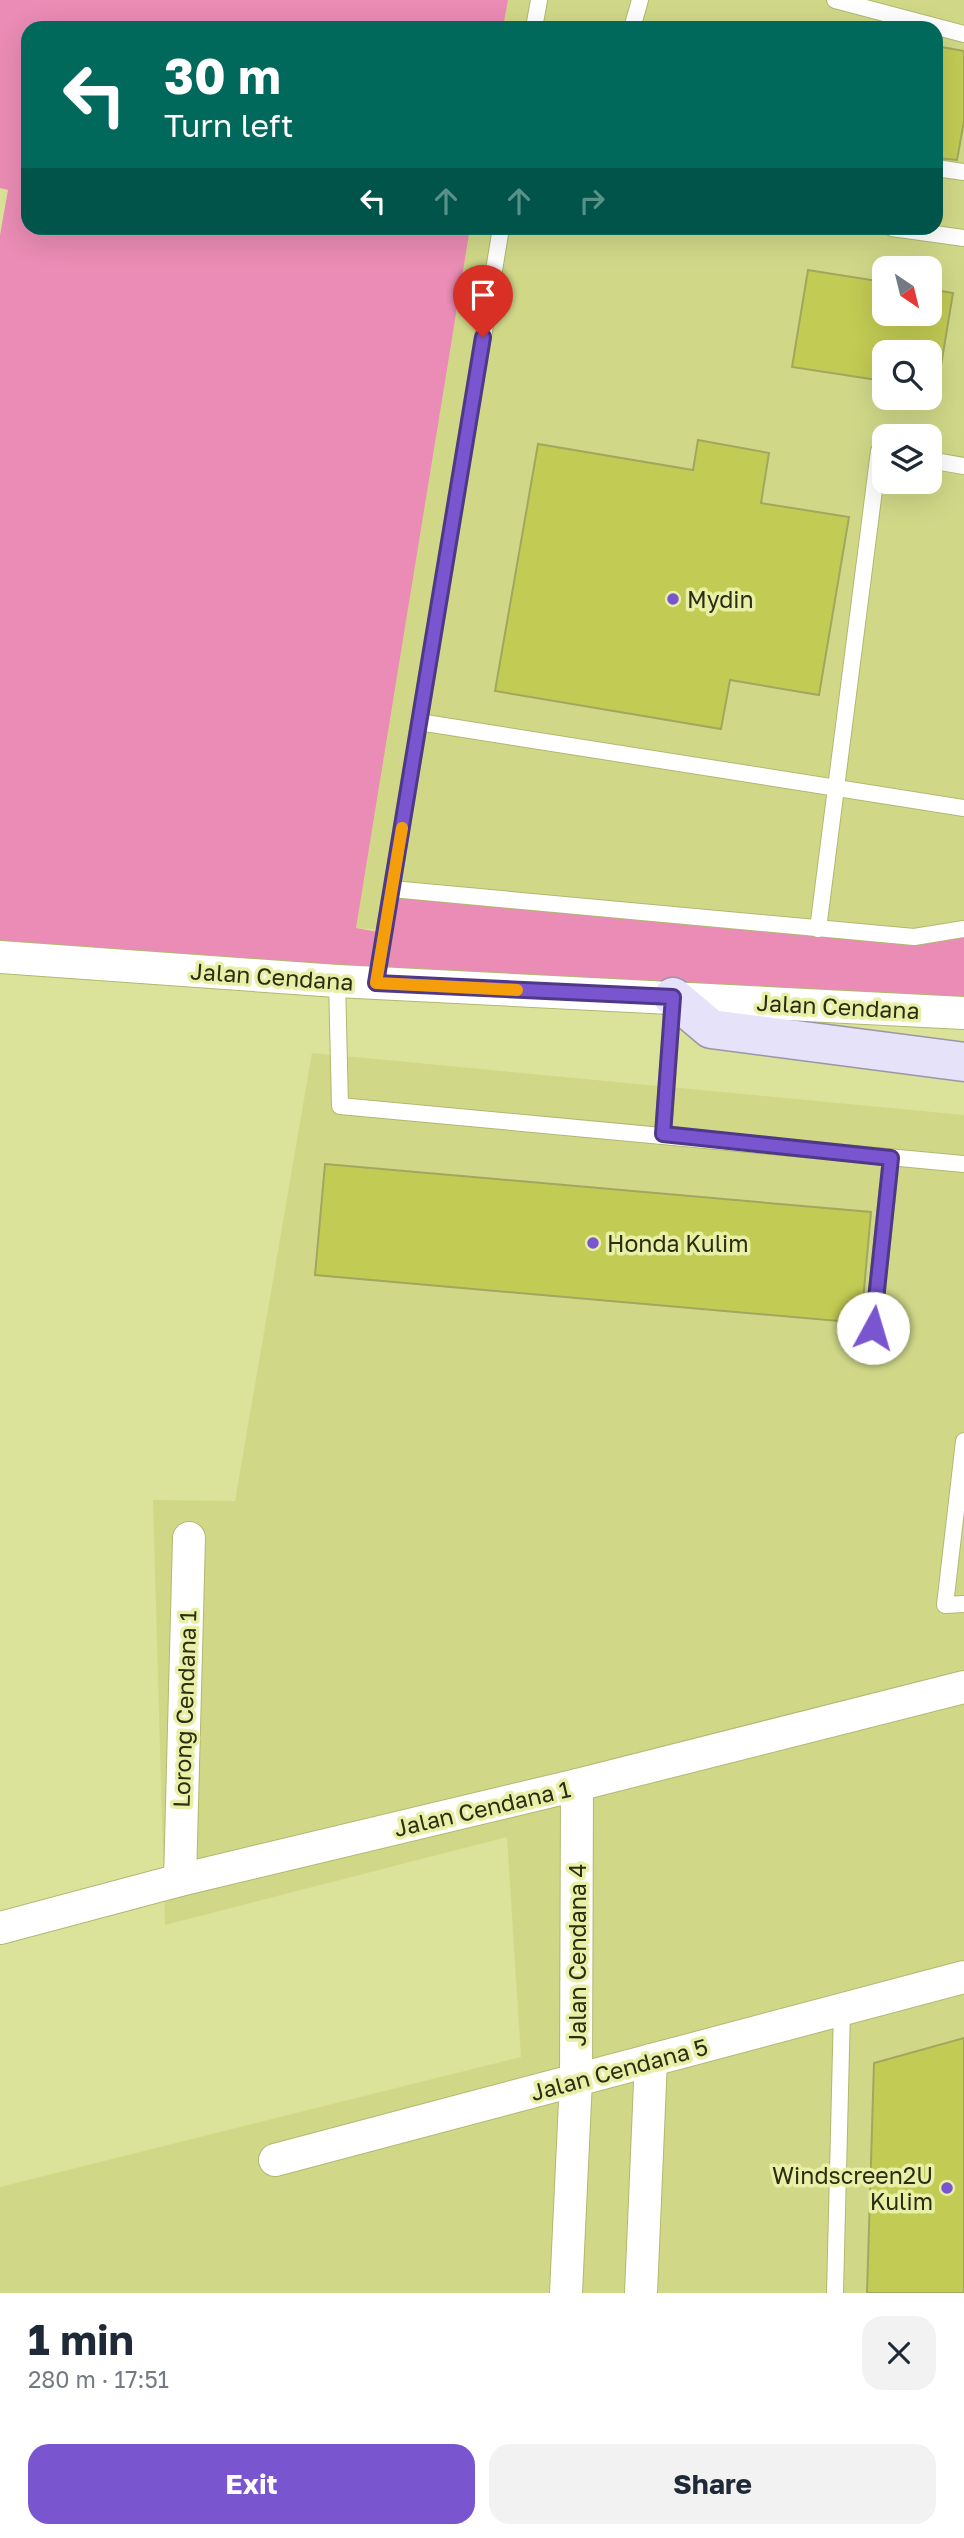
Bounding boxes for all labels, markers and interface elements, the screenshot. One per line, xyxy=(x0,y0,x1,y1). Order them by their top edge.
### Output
text: 30 m xyxy=(164,46,281,105)
icon: left xyxy=(49,49,140,140)
text: Turn left xyxy=(164,106,293,144)
icon: left xyxy=(354,182,392,220)
icon: ahead xyxy=(427,182,465,220)
icon: ahead xyxy=(500,182,538,220)
icon: right xyxy=(573,182,611,220)
north arrow xyxy=(872,256,942,326)
map controls xyxy=(872,256,942,494)
pin xyxy=(453,265,513,337)
icon: arrive xyxy=(464,276,502,314)
button: search xyxy=(872,340,942,410)
button: layers xyxy=(872,424,942,494)
place label: Mydin xyxy=(687,585,754,613)
marker: Mydin xyxy=(665,591,681,607)
street label: Jalan Cendana xyxy=(190,956,354,996)
street label: Jalan Cendana xyxy=(756,988,920,1024)
place label: Honda Kulim xyxy=(607,1229,749,1257)
marker: Honda Kulim xyxy=(585,1235,601,1251)
position arrow xyxy=(836,1291,910,1365)
street label: Lorong Cendana 1 xyxy=(167,1610,201,1808)
street label: Jalan Cendana 1 xyxy=(391,1774,573,1842)
street label: Jalan Cendana 4 xyxy=(563,1863,591,2047)
street label: Jalan Cendana 5 xyxy=(527,2032,711,2106)
place label: Windscreen2U Kulim xyxy=(772,2161,933,2215)
marker: Windscreen2U Kulim xyxy=(939,2180,955,2196)
text: 1 min xyxy=(28,2314,134,2364)
button: close xyxy=(862,2316,936,2390)
text: 280 m · 17:51 xyxy=(28,2365,169,2393)
button: Exit xyxy=(28,2444,475,2524)
button: Share xyxy=(489,2444,936,2524)

